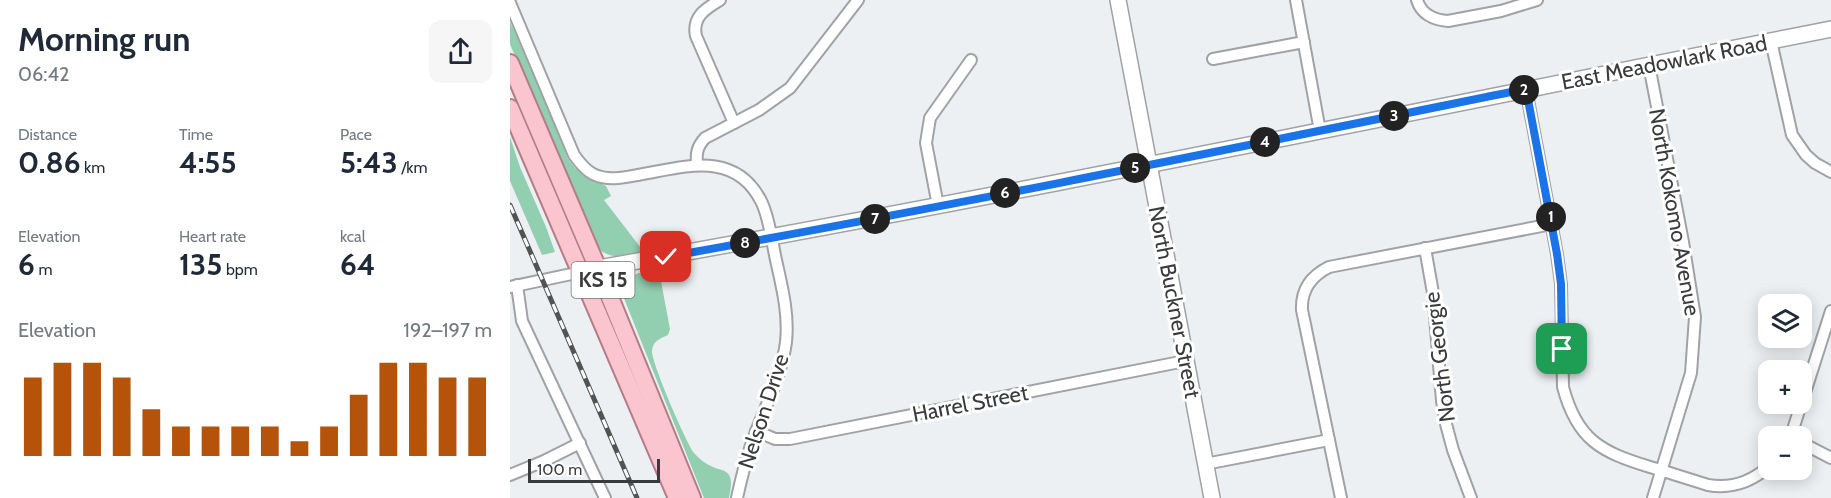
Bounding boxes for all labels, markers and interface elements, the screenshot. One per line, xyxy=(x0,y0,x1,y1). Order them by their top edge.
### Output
text: Morning run xyxy=(18,19,190,59)
button: share xyxy=(429,20,492,83)
street label: East Meadowlark Road xyxy=(1559,29,1769,96)
text: 06:42 xyxy=(18,62,70,86)
pin: 2 xyxy=(1509,75,1539,105)
text: 2 xyxy=(1520,80,1528,99)
pin: 3 xyxy=(1379,101,1409,131)
text: 3 xyxy=(1390,106,1398,125)
street label: North Kokomo Avenue xyxy=(1643,106,1706,318)
text: Distance xyxy=(18,125,77,144)
text: Time xyxy=(179,125,213,144)
text: Pace xyxy=(340,125,372,144)
pin: 4 xyxy=(1250,127,1280,157)
text: 4 xyxy=(1260,132,1270,151)
text: 0.86 xyxy=(18,144,81,181)
text: 4:55 xyxy=(179,144,237,181)
text: 5:43 xyxy=(340,144,398,181)
pin: 5 xyxy=(1120,153,1150,183)
text: km xyxy=(81,158,105,177)
text: /km xyxy=(398,158,428,177)
text: 5 xyxy=(1131,158,1139,177)
pin: 6 xyxy=(990,178,1020,208)
text: 6 xyxy=(1001,183,1010,202)
pin: 1 xyxy=(1536,202,1566,232)
pin: 7 xyxy=(860,204,890,234)
street label: North Buckner Street xyxy=(1143,204,1206,401)
text: 1 xyxy=(1548,207,1554,226)
text: 7 xyxy=(871,209,879,228)
text: Elevation xyxy=(18,227,81,246)
text: Heart rate xyxy=(179,227,246,246)
text: kcal xyxy=(340,227,366,246)
pin: 8 xyxy=(730,228,760,258)
pin xyxy=(640,231,691,282)
text: 8 xyxy=(740,233,750,252)
icon: check xyxy=(649,240,682,273)
text: 6 xyxy=(18,246,35,283)
text: 135 xyxy=(179,246,222,283)
text: 64 xyxy=(340,246,376,283)
text: m xyxy=(35,260,53,279)
text: bpm xyxy=(222,260,258,279)
road number: KS 15 xyxy=(572,262,634,298)
street label: North Georgie xyxy=(1418,290,1461,423)
map controls xyxy=(1758,294,1812,480)
button: layers xyxy=(1758,294,1812,348)
text: Elevation xyxy=(18,318,96,342)
text: 192–197 m xyxy=(403,318,492,342)
pin xyxy=(1536,323,1587,374)
icon: arrive xyxy=(1545,332,1578,365)
street label: Nelson Drive xyxy=(732,350,795,472)
button: + xyxy=(1758,360,1812,414)
street label: Harrel Street xyxy=(910,379,1031,428)
button: − xyxy=(1758,426,1812,480)
scale bar xyxy=(528,456,660,484)
text: 100 m xyxy=(537,460,582,479)

